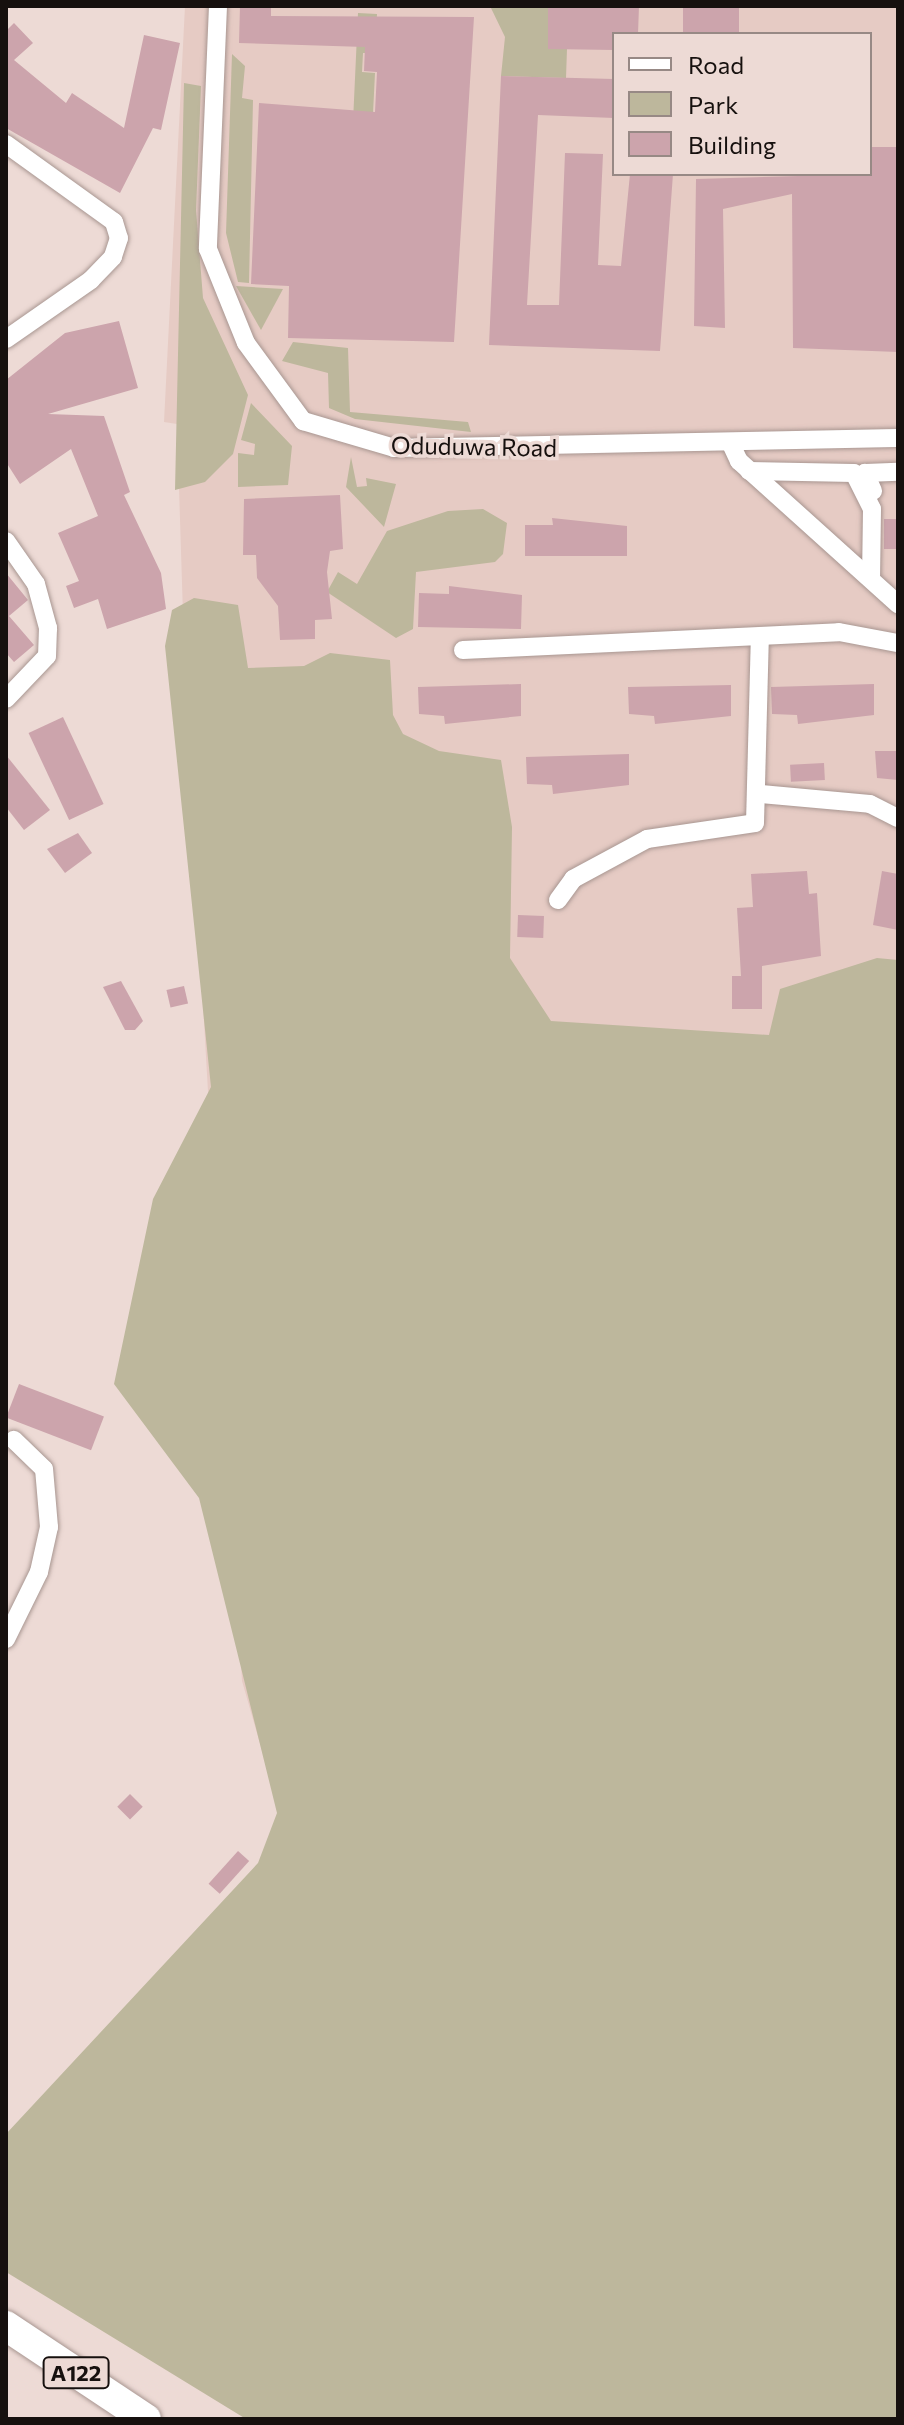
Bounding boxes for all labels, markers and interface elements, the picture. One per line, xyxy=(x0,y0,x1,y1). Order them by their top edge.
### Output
legend xyxy=(612,32,872,176)
text: Road xyxy=(688,50,744,79)
text: Park xyxy=(688,90,738,119)
text: Building xyxy=(688,130,776,159)
street label: Oduduwa Road xyxy=(391,430,557,462)
road number: A122 xyxy=(42,2355,110,2391)

